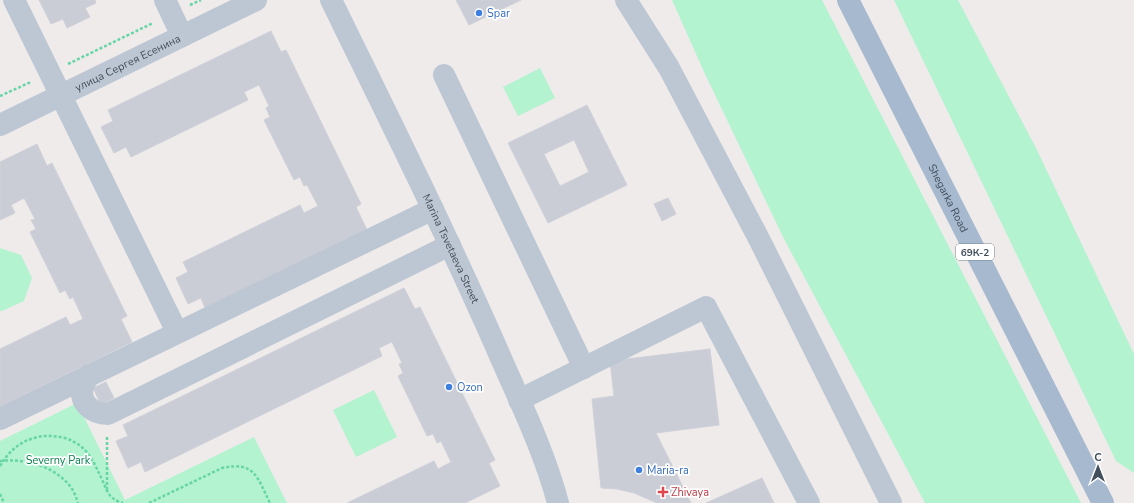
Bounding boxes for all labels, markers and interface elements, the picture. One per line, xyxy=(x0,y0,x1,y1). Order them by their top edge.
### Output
place label: Spar xyxy=(487,6,510,21)
marker: Spar xyxy=(474,8,484,18)
street label: улица Сергея Есенина xyxy=(73,31,183,95)
street label: Shegarka Road xyxy=(924,161,972,235)
street label: Marina Tsvetaeva Street xyxy=(419,192,483,306)
road number: 69К-2 xyxy=(956,244,994,260)
place label: Ozon xyxy=(457,380,483,395)
marker: Ozon xyxy=(444,382,454,392)
north arrow xyxy=(1078,447,1118,487)
text: С xyxy=(1094,450,1102,465)
park label: Severny Park xyxy=(26,453,91,468)
place label: Maria-ra xyxy=(647,463,689,478)
marker: Maria-ra xyxy=(634,465,644,475)
place label: Zhivaya xyxy=(671,485,709,500)
marker: Zhivaya xyxy=(658,487,668,497)

